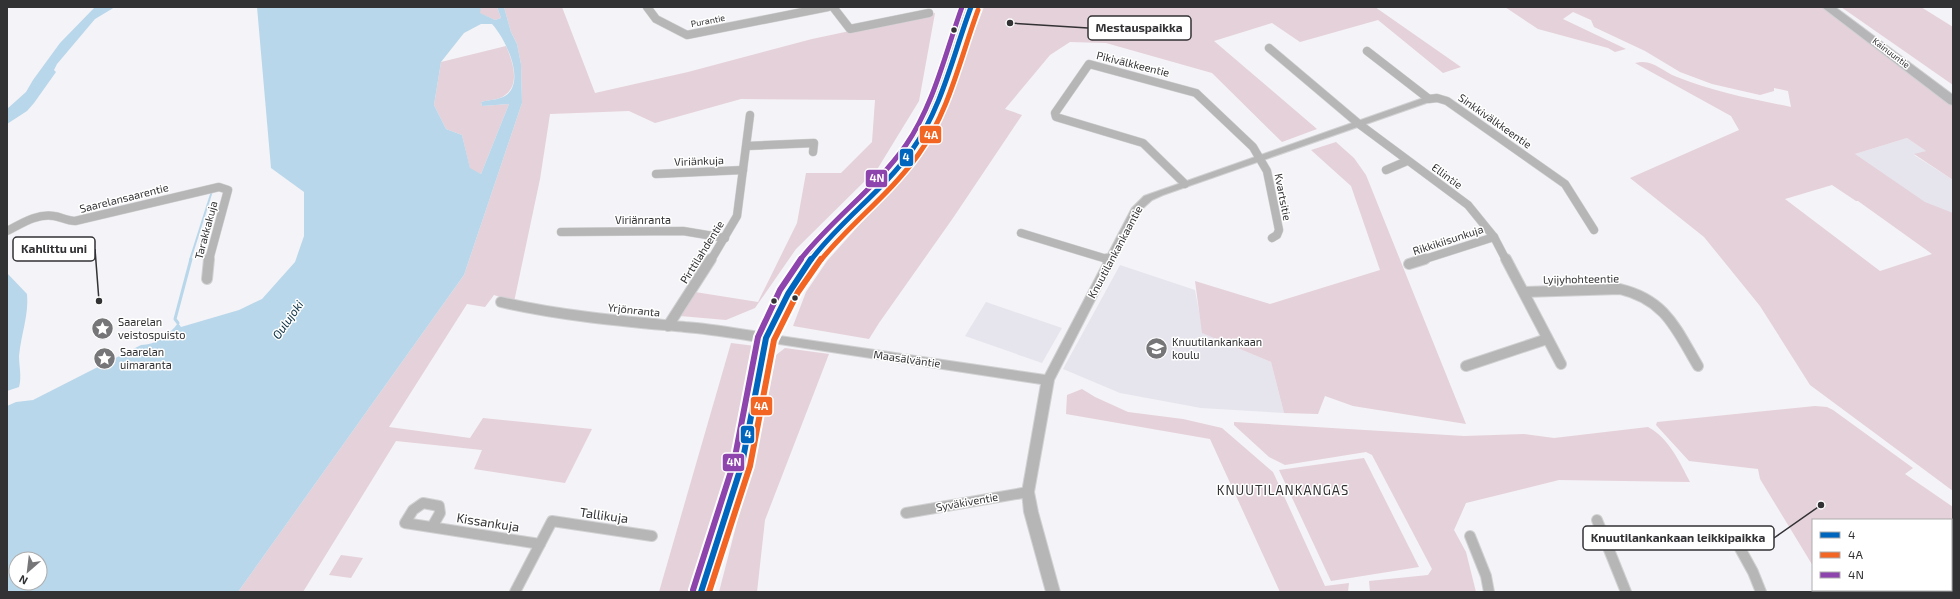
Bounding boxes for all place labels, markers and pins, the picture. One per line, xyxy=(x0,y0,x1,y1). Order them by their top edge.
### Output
callout: Mestauspaikka xyxy=(1088,16,1191,40)
unlabelled marker xyxy=(949,25,959,35)
callout: Kahlittu uni xyxy=(13,237,95,261)
unlabelled marker xyxy=(790,293,800,303)
unlabelled marker xyxy=(769,296,779,306)
place icon: Saarelan veistospuisto xyxy=(89,315,115,341)
place label: Saarelan veistospuisto xyxy=(118,315,185,341)
school or university icon: Knuutilankankaan koulu xyxy=(1143,335,1169,361)
place label: Knuutilankankaan koulu xyxy=(1172,335,1262,361)
place icon: Saarelan uimaranta xyxy=(92,345,118,371)
place label: Saarelan uimaranta xyxy=(120,345,172,371)
callout: Knuutilankankaan leikkipaikka xyxy=(1583,526,1774,550)

